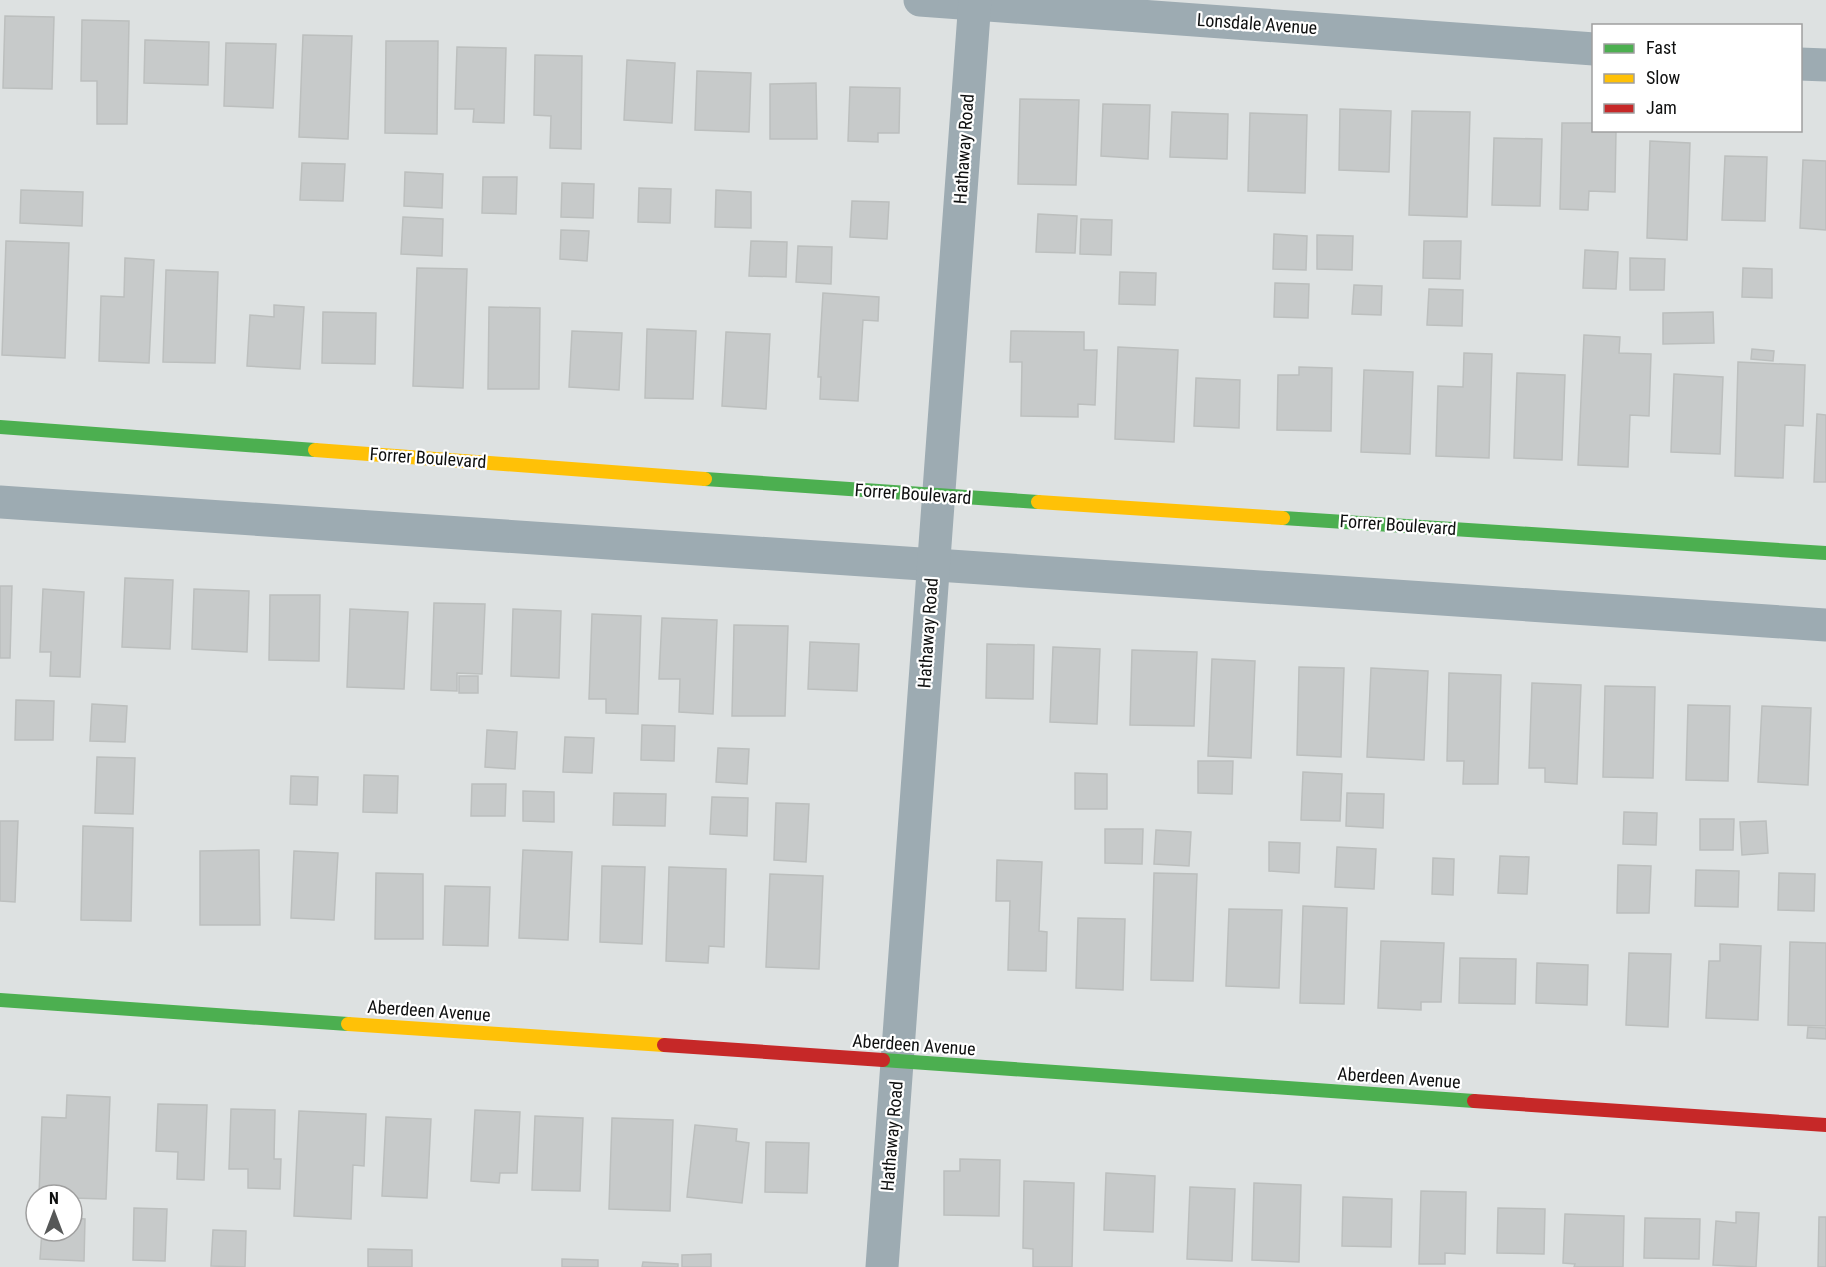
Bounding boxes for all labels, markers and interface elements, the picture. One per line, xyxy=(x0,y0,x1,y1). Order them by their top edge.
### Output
street label: Lonsdale Avenue xyxy=(1196,9,1318,38)
legend xyxy=(1592,24,1802,132)
text: Fast xyxy=(1646,37,1677,58)
text: Slow xyxy=(1646,67,1681,88)
street label: Hathaway Road xyxy=(949,93,978,205)
text: Jam xyxy=(1646,97,1677,118)
street label: Forrer Boulevard xyxy=(369,443,487,472)
street label: Forrer Boulevard xyxy=(854,479,972,508)
street label: Forrer Boulevard xyxy=(1339,510,1457,539)
street label: Hathaway Road xyxy=(913,577,942,689)
street label: Aberdeen Avenue xyxy=(367,996,491,1025)
street label: Aberdeen Avenue xyxy=(852,1030,976,1059)
street label: Aberdeen Avenue xyxy=(1337,1063,1461,1092)
street label: Hathaway Road xyxy=(876,1080,907,1192)
north arrow xyxy=(24,1183,84,1243)
text: N xyxy=(49,1189,59,1208)

